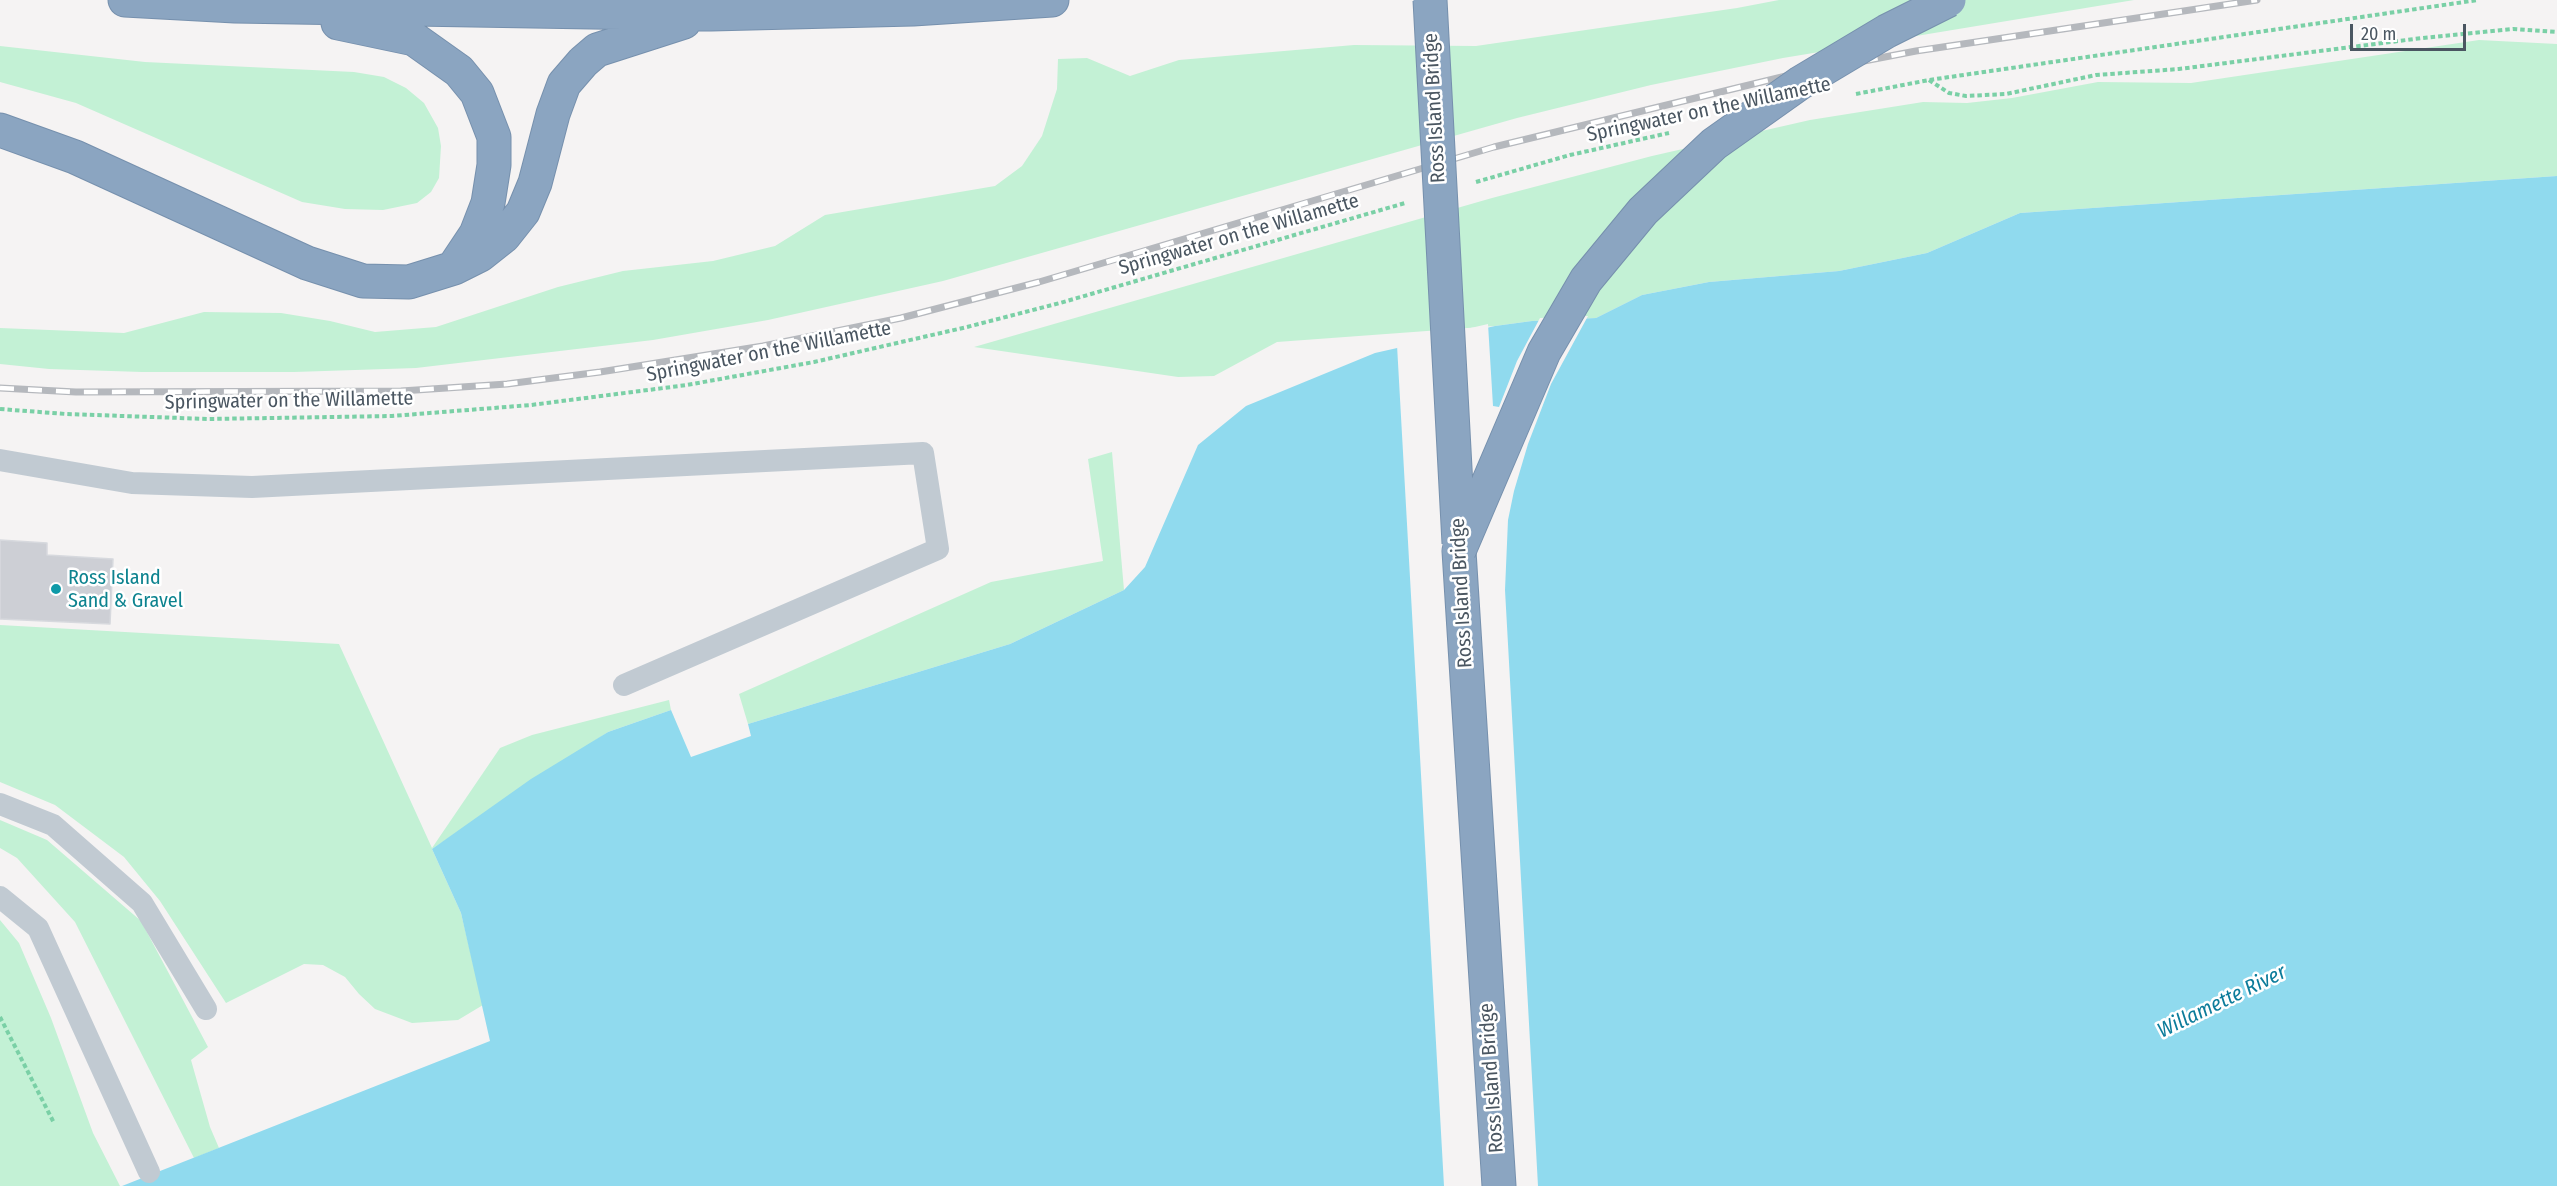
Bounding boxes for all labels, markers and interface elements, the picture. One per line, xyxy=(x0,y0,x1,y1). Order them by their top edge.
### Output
scale bar xyxy=(2353,12,2468,50)
text: 20 m xyxy=(2361,23,2396,45)
street label: Ross Island Bridge xyxy=(1419,32,1451,184)
street label: Springwater on the Willamette xyxy=(1585,72,1833,148)
street label: Springwater on the Willamette xyxy=(1116,189,1362,281)
street label: Springwater on the Willamette xyxy=(645,317,893,387)
street label: Springwater on the Willamette xyxy=(165,387,413,415)
street label: Ross Island Bridge xyxy=(1446,517,1478,669)
place label: Ross Island Sand & Gravel xyxy=(68,566,183,613)
marker: Ross Island Sand & Gravel xyxy=(49,582,63,596)
water label: Willamette River xyxy=(2154,960,2290,1044)
street label: Ross Island Bridge xyxy=(1475,1002,1509,1154)

